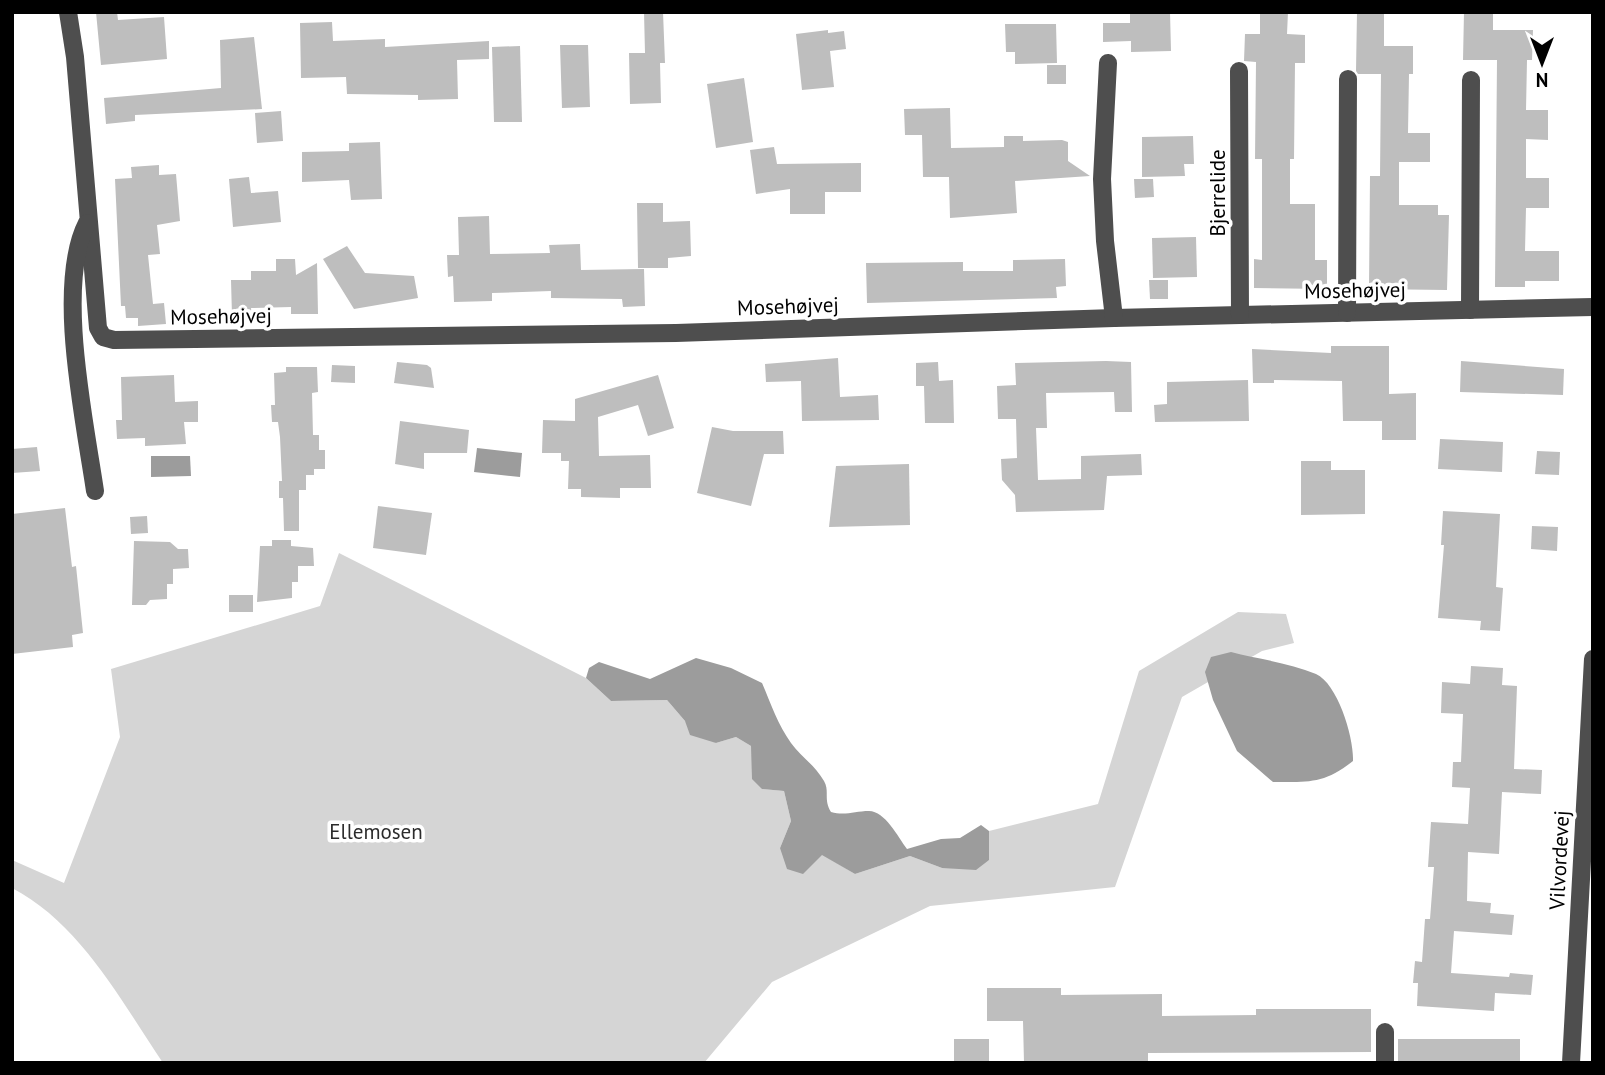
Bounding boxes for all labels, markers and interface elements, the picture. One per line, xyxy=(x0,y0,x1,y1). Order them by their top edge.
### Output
north arrow xyxy=(1507,28,1577,98)
text: N xyxy=(1536,68,1548,92)
street label: Bjerrelide xyxy=(1204,149,1231,237)
street label: Mosehøjvej xyxy=(1304,276,1406,304)
street label: Mosehøjvej xyxy=(737,291,839,321)
street label: Mosehøjvej xyxy=(170,302,272,330)
street label: Vilvordevej xyxy=(1543,810,1575,911)
park label: Ellemosen xyxy=(329,818,423,845)

